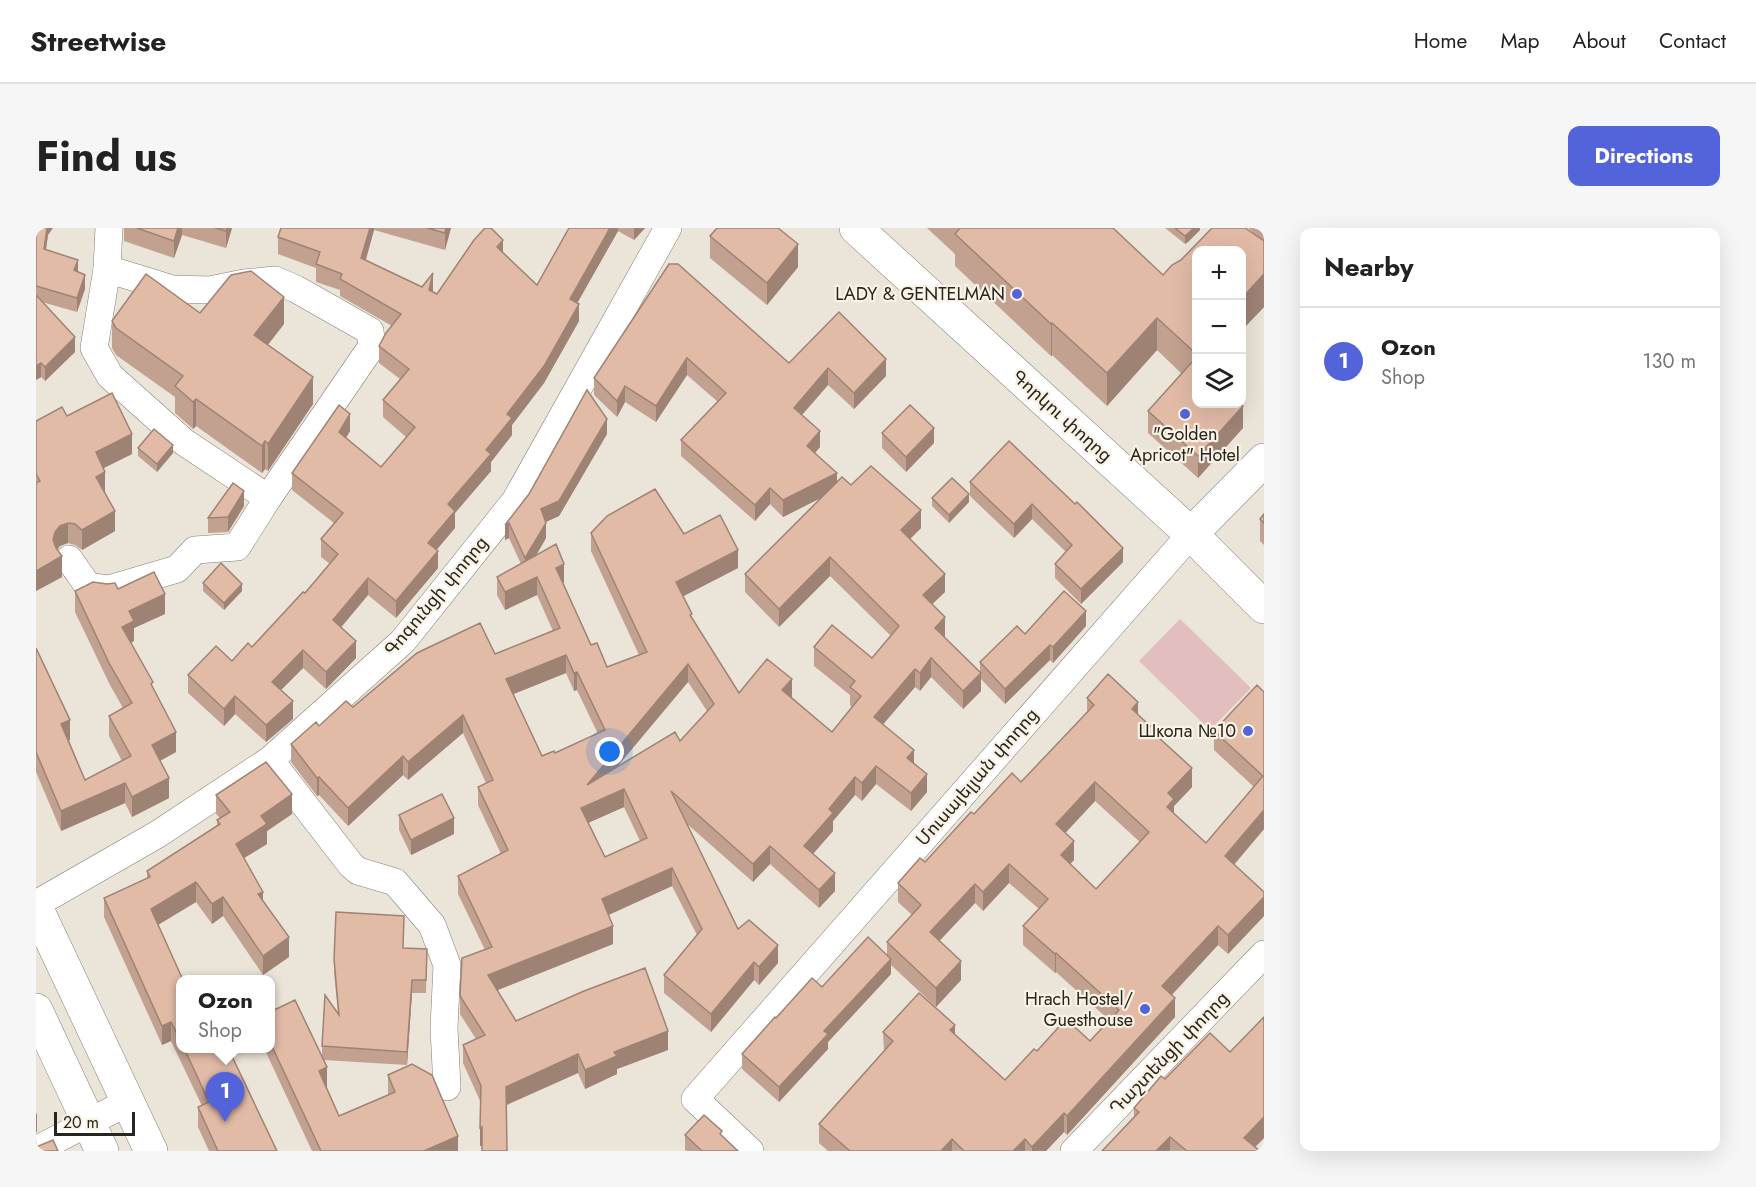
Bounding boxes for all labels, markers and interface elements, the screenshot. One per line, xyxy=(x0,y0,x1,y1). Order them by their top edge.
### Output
text: Streetwise xyxy=(30,21,166,62)
text: Home xyxy=(1414,26,1467,56)
text: Map xyxy=(1500,26,1540,56)
text: About xyxy=(1573,26,1626,56)
text: Contact xyxy=(1659,26,1726,56)
text: Find us xyxy=(36,126,177,187)
button: Directions xyxy=(1568,126,1720,186)
map controls xyxy=(1192,246,1246,408)
button: + xyxy=(1192,246,1246,300)
text: Nearby xyxy=(1324,248,1413,286)
place label: LADY & GENTELMAN xyxy=(835,281,1005,307)
marker: LADY & GENTELMAN xyxy=(1010,287,1024,301)
button: − xyxy=(1192,300,1246,354)
text: Ozon xyxy=(1381,331,1436,363)
text: 1 xyxy=(1338,347,1349,376)
text: 130 m xyxy=(1642,347,1696,376)
button: layers xyxy=(1192,354,1246,408)
text: Shop xyxy=(1381,363,1425,392)
street label: Գորկու փողոց xyxy=(1006,364,1118,468)
marker: "Golden Apricot" Hotel xyxy=(1178,407,1192,421)
place label: "Golden Apricot" Hotel xyxy=(1130,421,1240,468)
street label: Գոգունցի փողոց xyxy=(378,530,494,662)
street label: Մուսայելյան փողոց xyxy=(910,702,1044,852)
place label: Школа №10 xyxy=(1138,718,1236,744)
marker: Школа №10 xyxy=(1241,724,1255,738)
your location xyxy=(595,737,624,766)
popup xyxy=(176,975,275,1053)
text: Ozon xyxy=(198,984,253,1016)
place label: Hrach Hostel/ Guesthouse xyxy=(1025,986,1133,1033)
street label: Դաշտենցի փողոց xyxy=(1103,986,1235,1120)
marker: Hrach Hostel/ Guesthouse xyxy=(1138,1002,1152,1016)
text: Shop xyxy=(198,1016,242,1045)
pin: 1 xyxy=(206,1072,244,1122)
scale bar xyxy=(54,1109,135,1136)
text: 20 m xyxy=(63,1111,99,1134)

